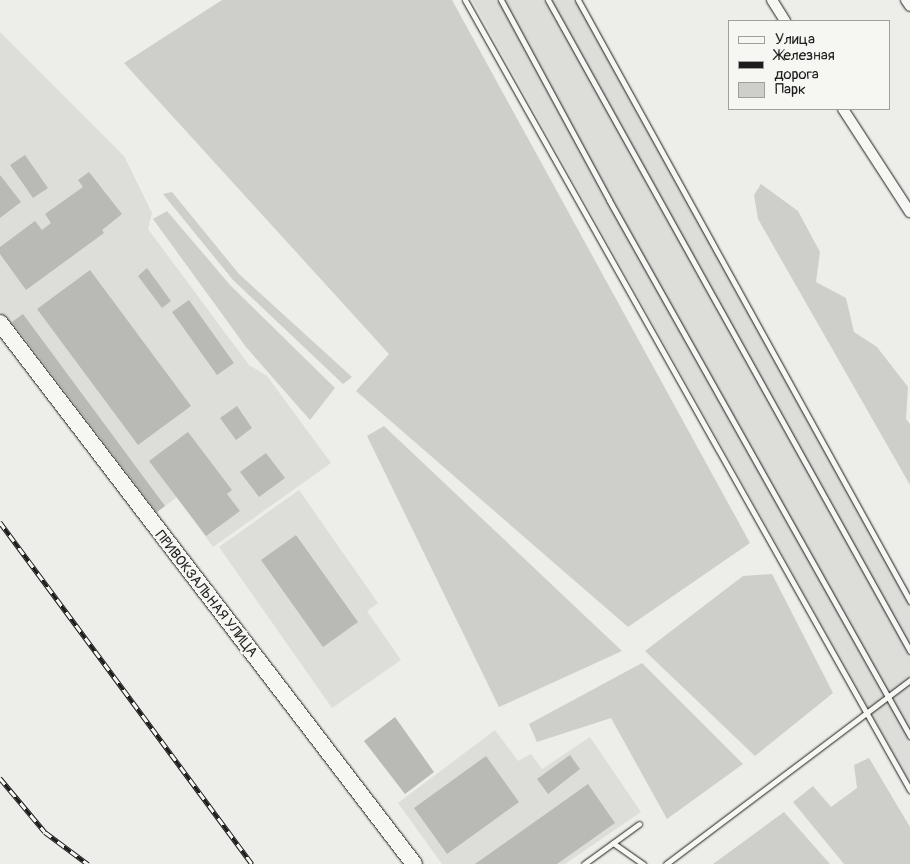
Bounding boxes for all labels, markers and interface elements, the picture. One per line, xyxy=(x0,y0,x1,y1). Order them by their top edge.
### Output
legend xyxy=(728,20,890,110)
text: Улица xyxy=(775,30,815,49)
text: Железная дорога xyxy=(774,46,835,84)
text: Парк xyxy=(775,80,806,99)
street label: ПРИВОКЗАЛЬНАЯ УЛИЦА xyxy=(151,527,261,661)

